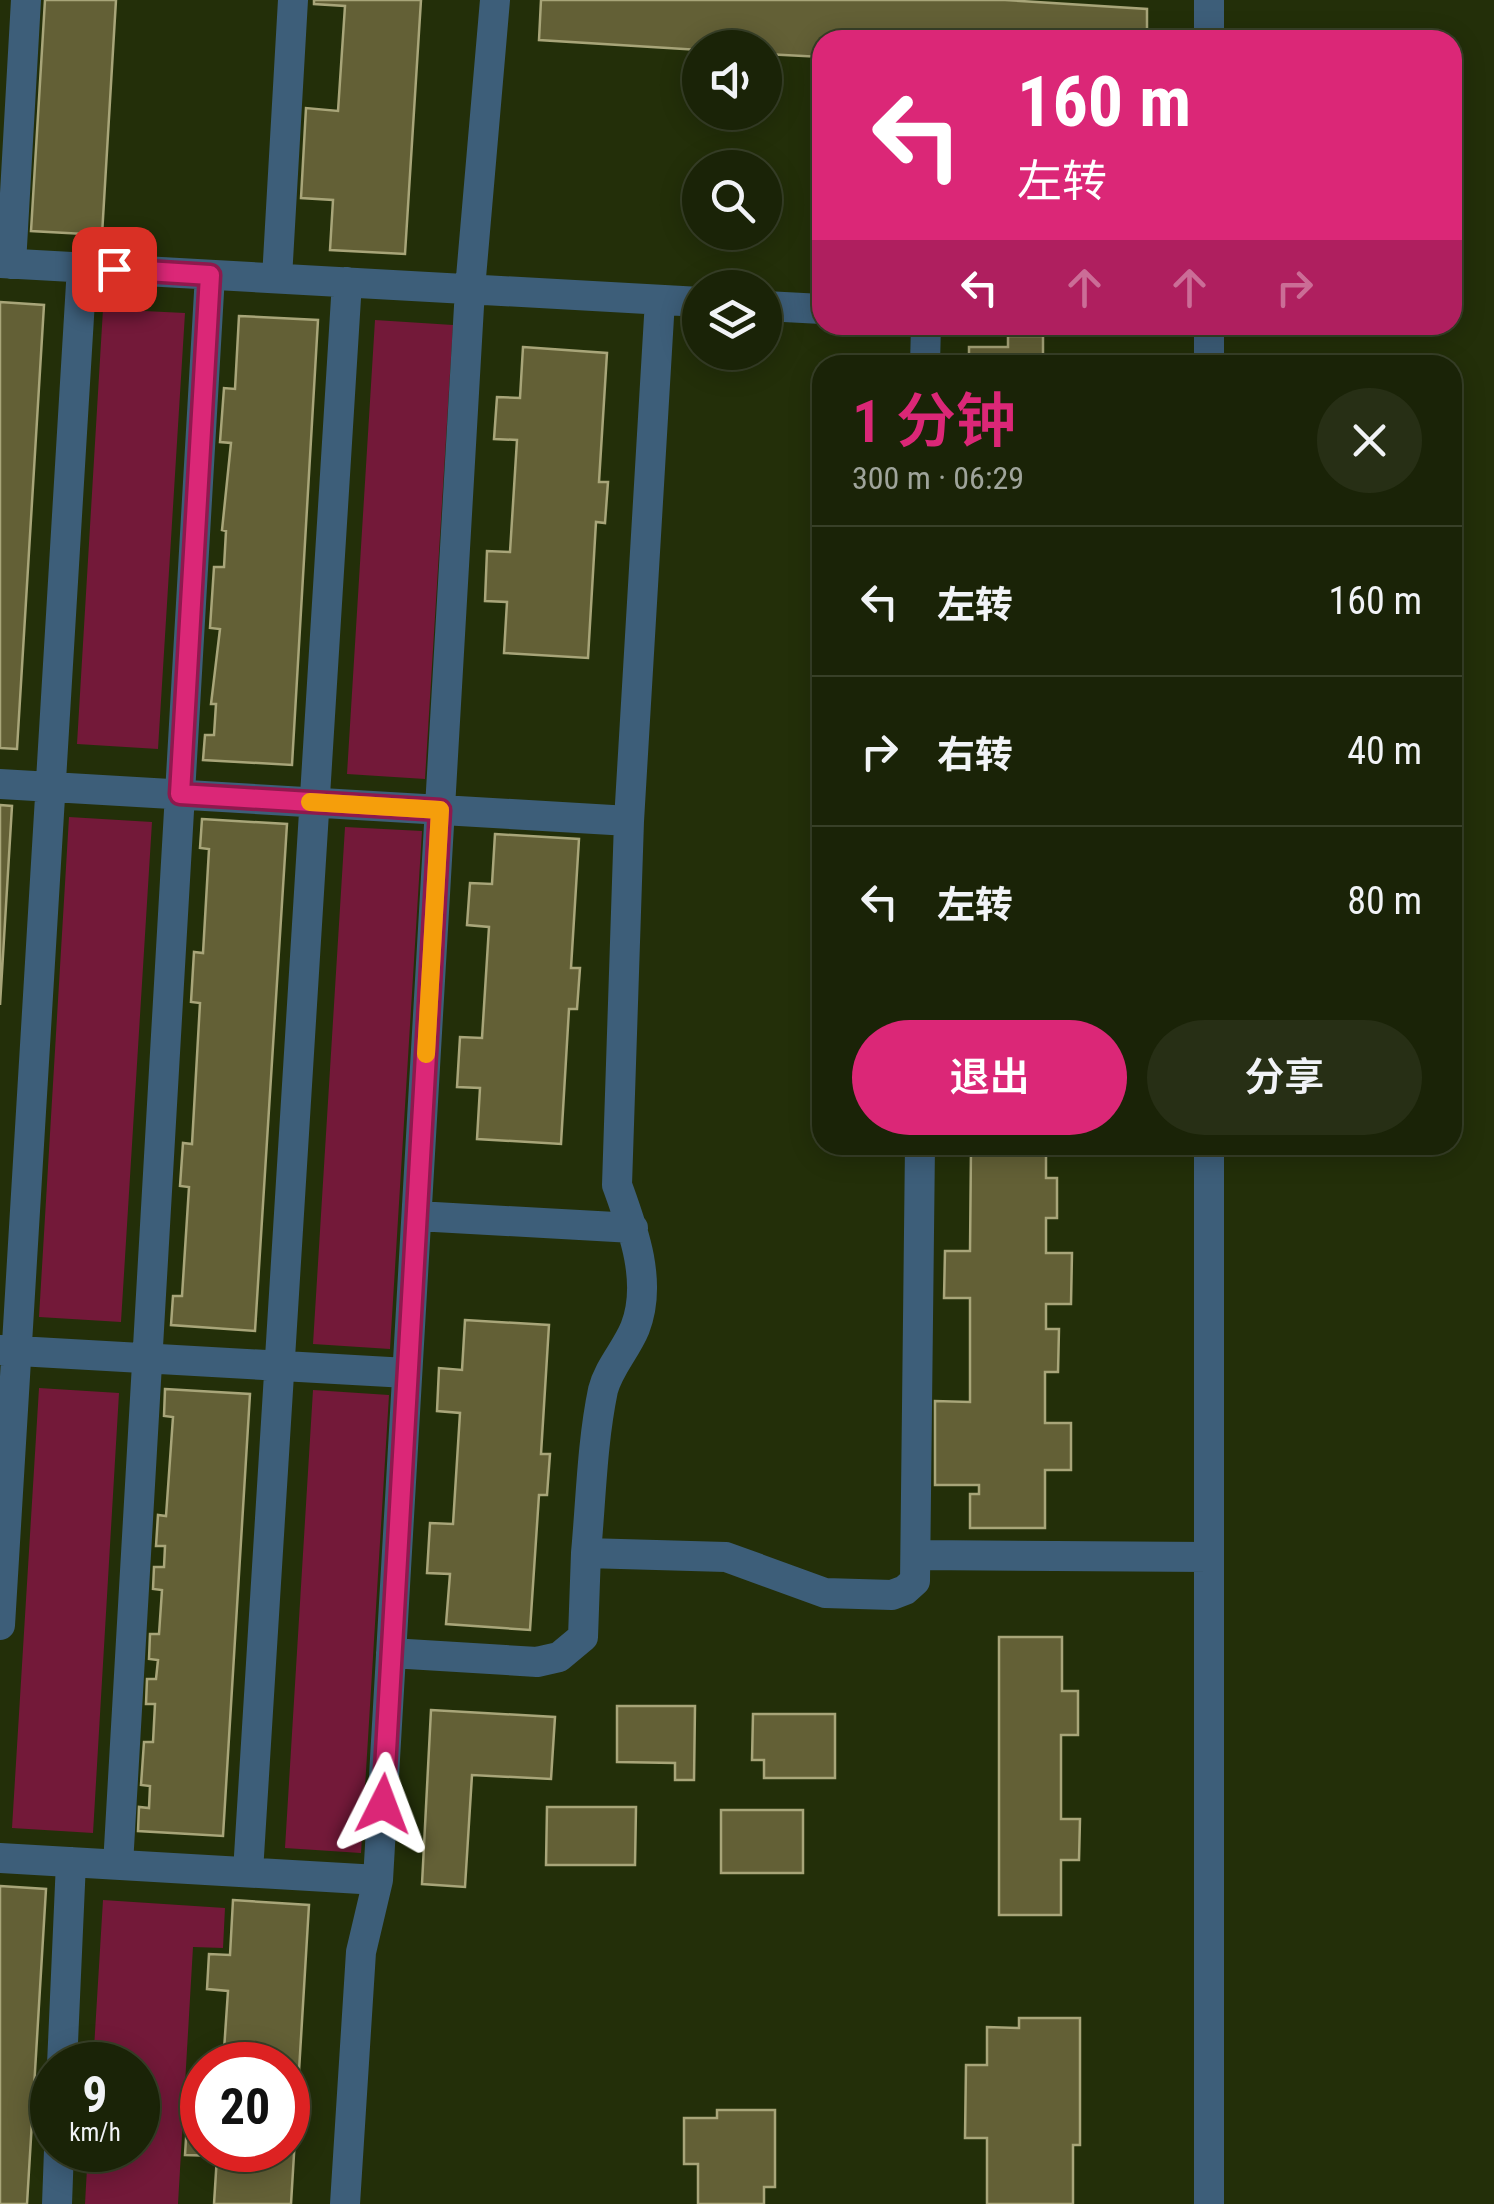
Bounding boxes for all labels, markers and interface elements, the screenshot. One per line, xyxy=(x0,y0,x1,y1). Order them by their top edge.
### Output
map controls xyxy=(682,30,782,370)
button: sound xyxy=(682,30,782,130)
text: 160 m xyxy=(1017,61,1191,143)
icon: left xyxy=(852,70,982,200)
button: search xyxy=(682,150,782,250)
text: 左转 xyxy=(1017,155,1107,208)
pin xyxy=(72,227,157,312)
icon: arrive xyxy=(87,242,142,297)
icon: left xyxy=(952,260,1007,315)
icon: ahead xyxy=(1057,260,1112,315)
icon: ahead xyxy=(1162,260,1217,315)
icon: right xyxy=(1267,260,1322,315)
button: layers xyxy=(682,270,782,370)
text: 1 分钟 xyxy=(852,386,1016,457)
button: close xyxy=(1317,388,1422,493)
text: 300 m · 06:29 xyxy=(852,459,1024,497)
icon: left xyxy=(852,574,907,629)
text: 160 m xyxy=(1328,579,1422,623)
text: 左转 xyxy=(937,583,1013,627)
icon: right xyxy=(852,724,907,779)
text: 40 m xyxy=(1347,729,1422,773)
text: 右转 xyxy=(937,733,1013,777)
icon: left xyxy=(852,874,907,929)
text: 80 m xyxy=(1347,879,1422,923)
text: 左转 xyxy=(937,883,1013,927)
button: 退出 xyxy=(852,1020,1127,1135)
button: 分享 xyxy=(1147,1020,1422,1135)
position arrow xyxy=(331,1752,435,1856)
speed limit sign: 20 xyxy=(180,2042,310,2172)
text: 9 xyxy=(82,2066,108,2124)
text: km/h xyxy=(69,2118,121,2147)

